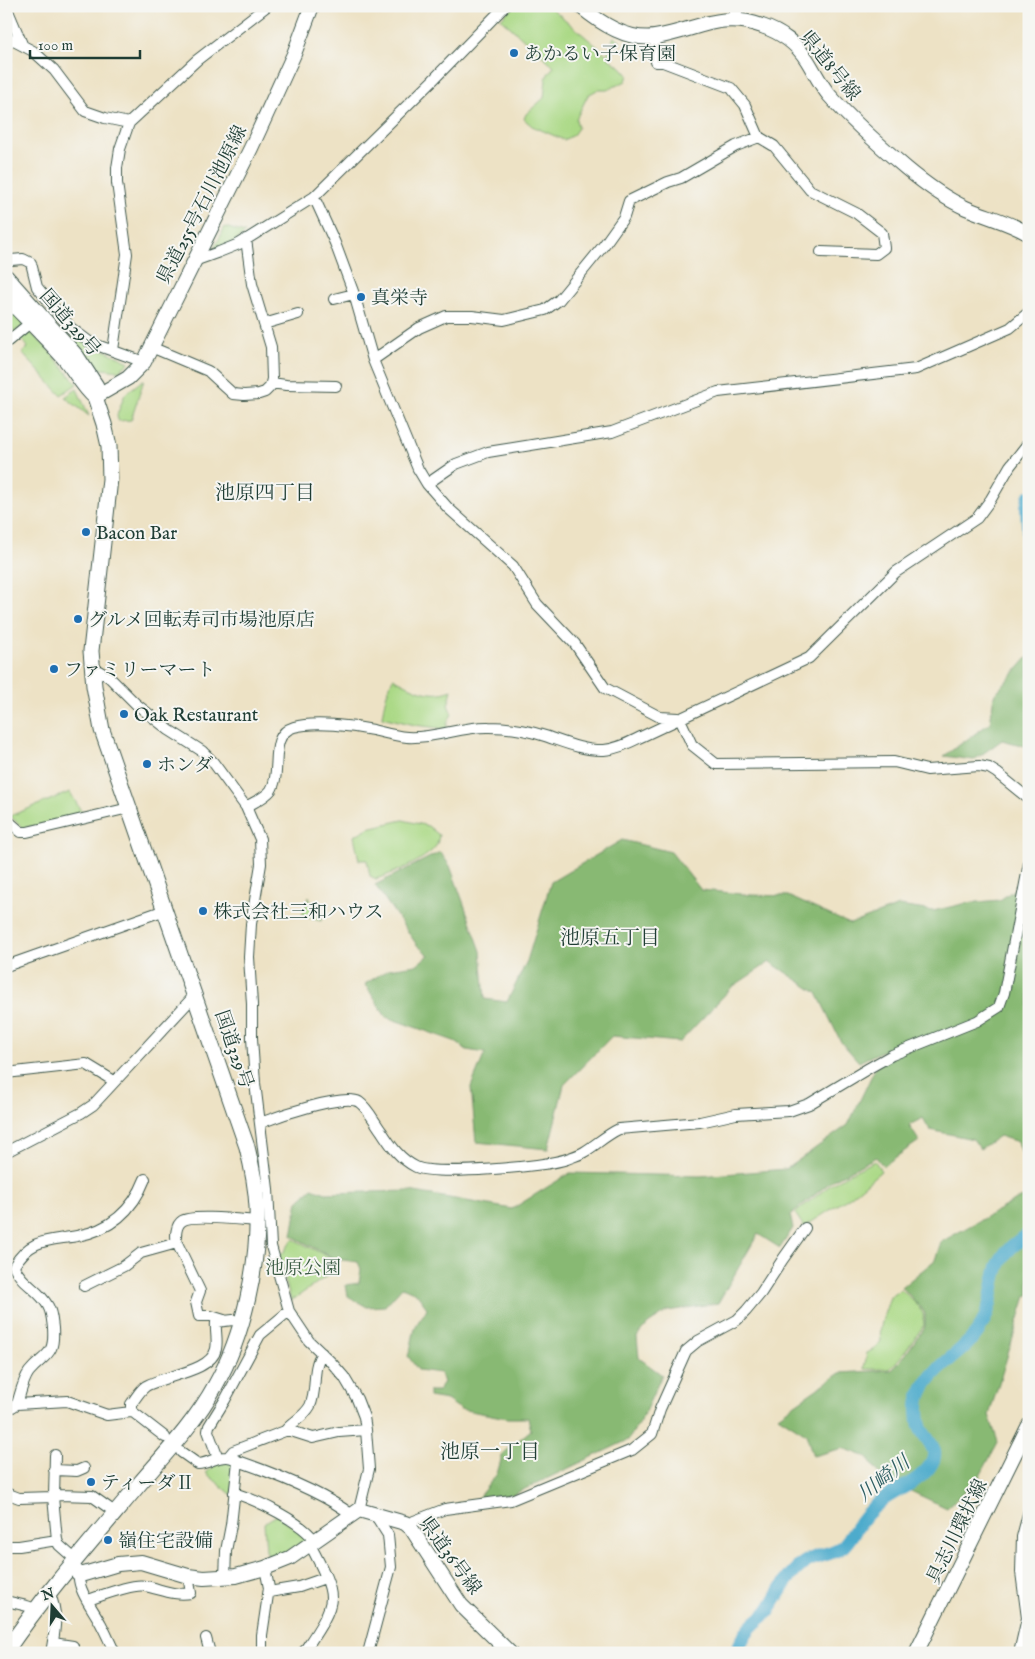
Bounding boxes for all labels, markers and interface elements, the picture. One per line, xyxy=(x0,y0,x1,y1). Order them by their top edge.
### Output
street label: 県道8号線 xyxy=(794,26,865,106)
scale bar xyxy=(30,28,140,60)
text: 100 m xyxy=(38,36,74,55)
place label: あかるい子保育園 xyxy=(524,43,676,67)
marker: あかるい子保育園 xyxy=(508,47,520,59)
street label: 県道255号石川池原線 xyxy=(152,122,253,288)
street label: 国道329号 xyxy=(34,285,105,362)
place label: 真栄寺 xyxy=(371,287,428,311)
marker: 真栄寺 xyxy=(355,291,367,303)
district label: 池原四丁目 xyxy=(215,481,315,506)
place label: Bacon Bar xyxy=(96,522,177,546)
marker: Bacon Bar xyxy=(80,526,92,538)
place label: グルメ回転寿司市場池原店 xyxy=(88,609,315,633)
marker: グルメ回転寿司市場池原店 xyxy=(72,613,84,625)
place label: ファミリーマート xyxy=(64,659,216,683)
marker: ファミリーマート xyxy=(48,663,60,675)
place label: Oak Restaurant xyxy=(134,704,259,728)
marker: Oak Restaurant xyxy=(118,708,130,720)
place label: ホンダ xyxy=(157,754,213,778)
marker: ホンダ xyxy=(141,758,153,770)
place label: 株式会社三和ハウス xyxy=(213,901,383,925)
marker: 株式会社三和ハウス xyxy=(197,905,209,917)
district label: 池原五丁目 xyxy=(560,926,660,951)
street label: 国道329号 xyxy=(209,1007,258,1092)
park label: 池原公園 xyxy=(265,1257,341,1281)
district label: 池原一丁目 xyxy=(440,1440,540,1465)
water label: 川崎川 xyxy=(853,1450,917,1508)
place label: ティーダⅡ xyxy=(101,1472,194,1496)
street label: 具志川環状線 xyxy=(922,1475,994,1588)
marker: ティーダⅡ xyxy=(85,1476,97,1488)
street label: 県道36号線 xyxy=(413,1512,486,1600)
place label: 嶺住宅設備 xyxy=(118,1530,213,1554)
marker: 嶺住宅設備 xyxy=(102,1534,114,1546)
north arrow xyxy=(28,1582,78,1632)
text: N xyxy=(38,1584,57,1605)

